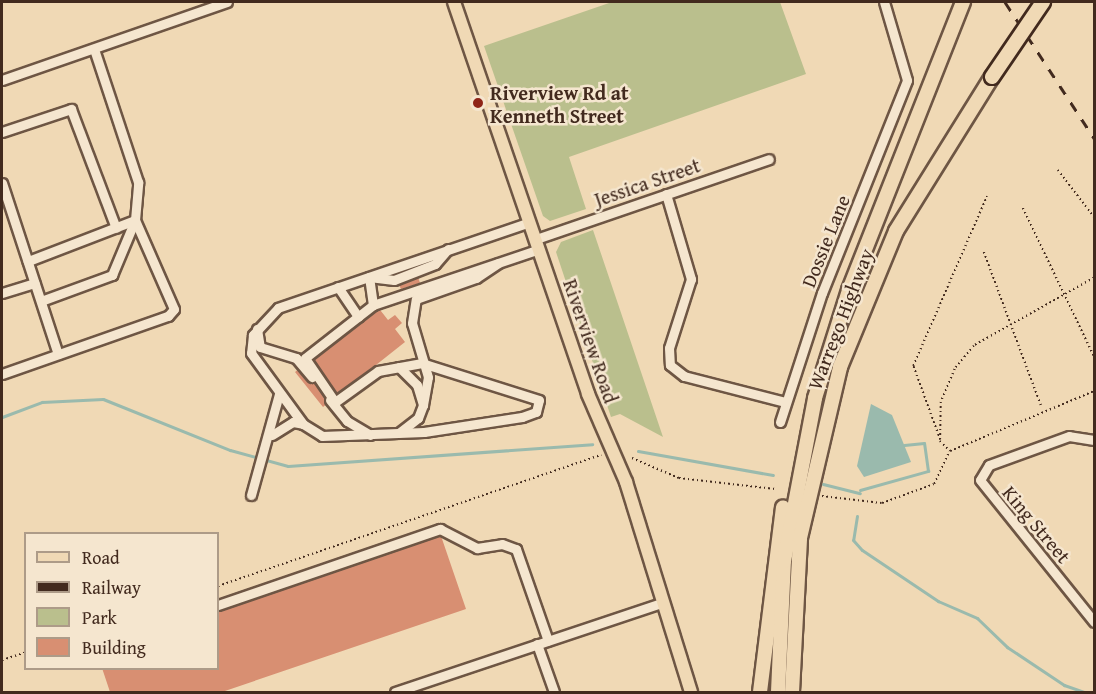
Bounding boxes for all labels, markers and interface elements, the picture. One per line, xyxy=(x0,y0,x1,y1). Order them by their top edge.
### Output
place label: Riverview Rd at Kenneth Street xyxy=(490,80,629,127)
marker: Riverview Rd at Kenneth Street xyxy=(471,96,485,110)
street label: Jessica Street xyxy=(591,153,703,211)
street label: Dossie Lane xyxy=(796,191,854,291)
street label: Warrego Highway xyxy=(802,245,878,393)
street label: Riverview Road xyxy=(559,276,623,406)
street label: King Street xyxy=(998,480,1076,568)
legend xyxy=(24,532,219,670)
text: Road xyxy=(82,544,120,571)
text: Railway xyxy=(82,574,141,601)
text: Park xyxy=(82,604,117,631)
text: Building xyxy=(82,634,146,661)

